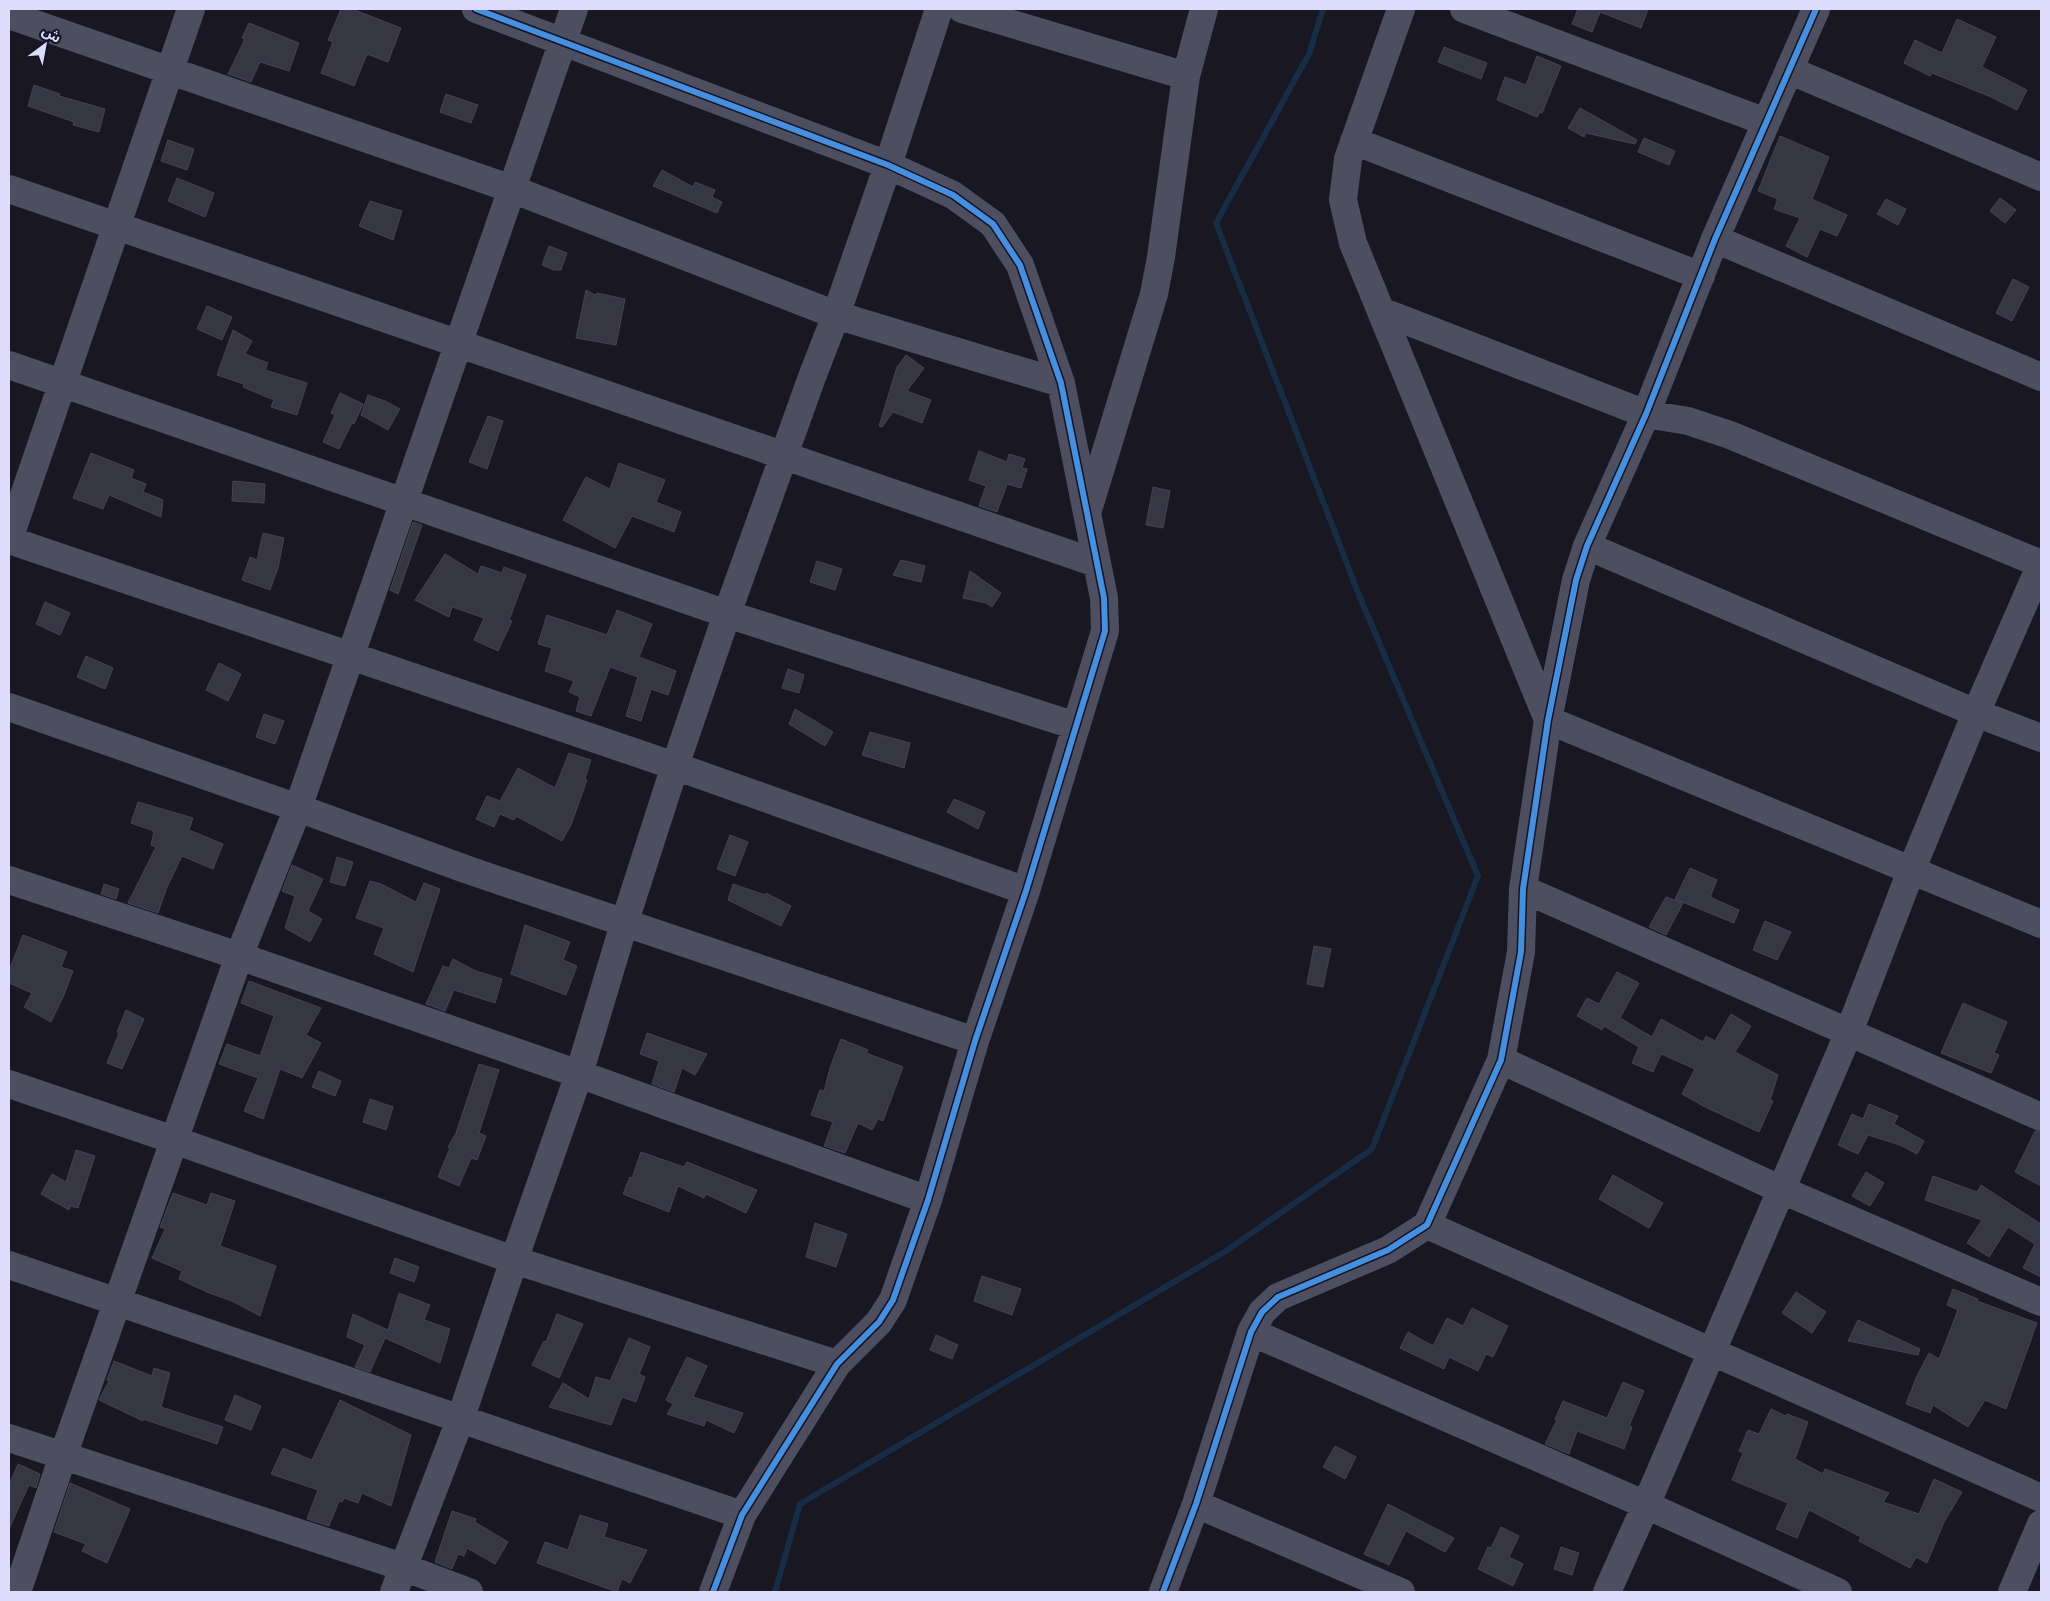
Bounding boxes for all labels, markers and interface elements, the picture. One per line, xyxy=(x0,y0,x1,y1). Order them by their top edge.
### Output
north arrow xyxy=(20,20,70,70)
text: ش xyxy=(39,22,64,47)

